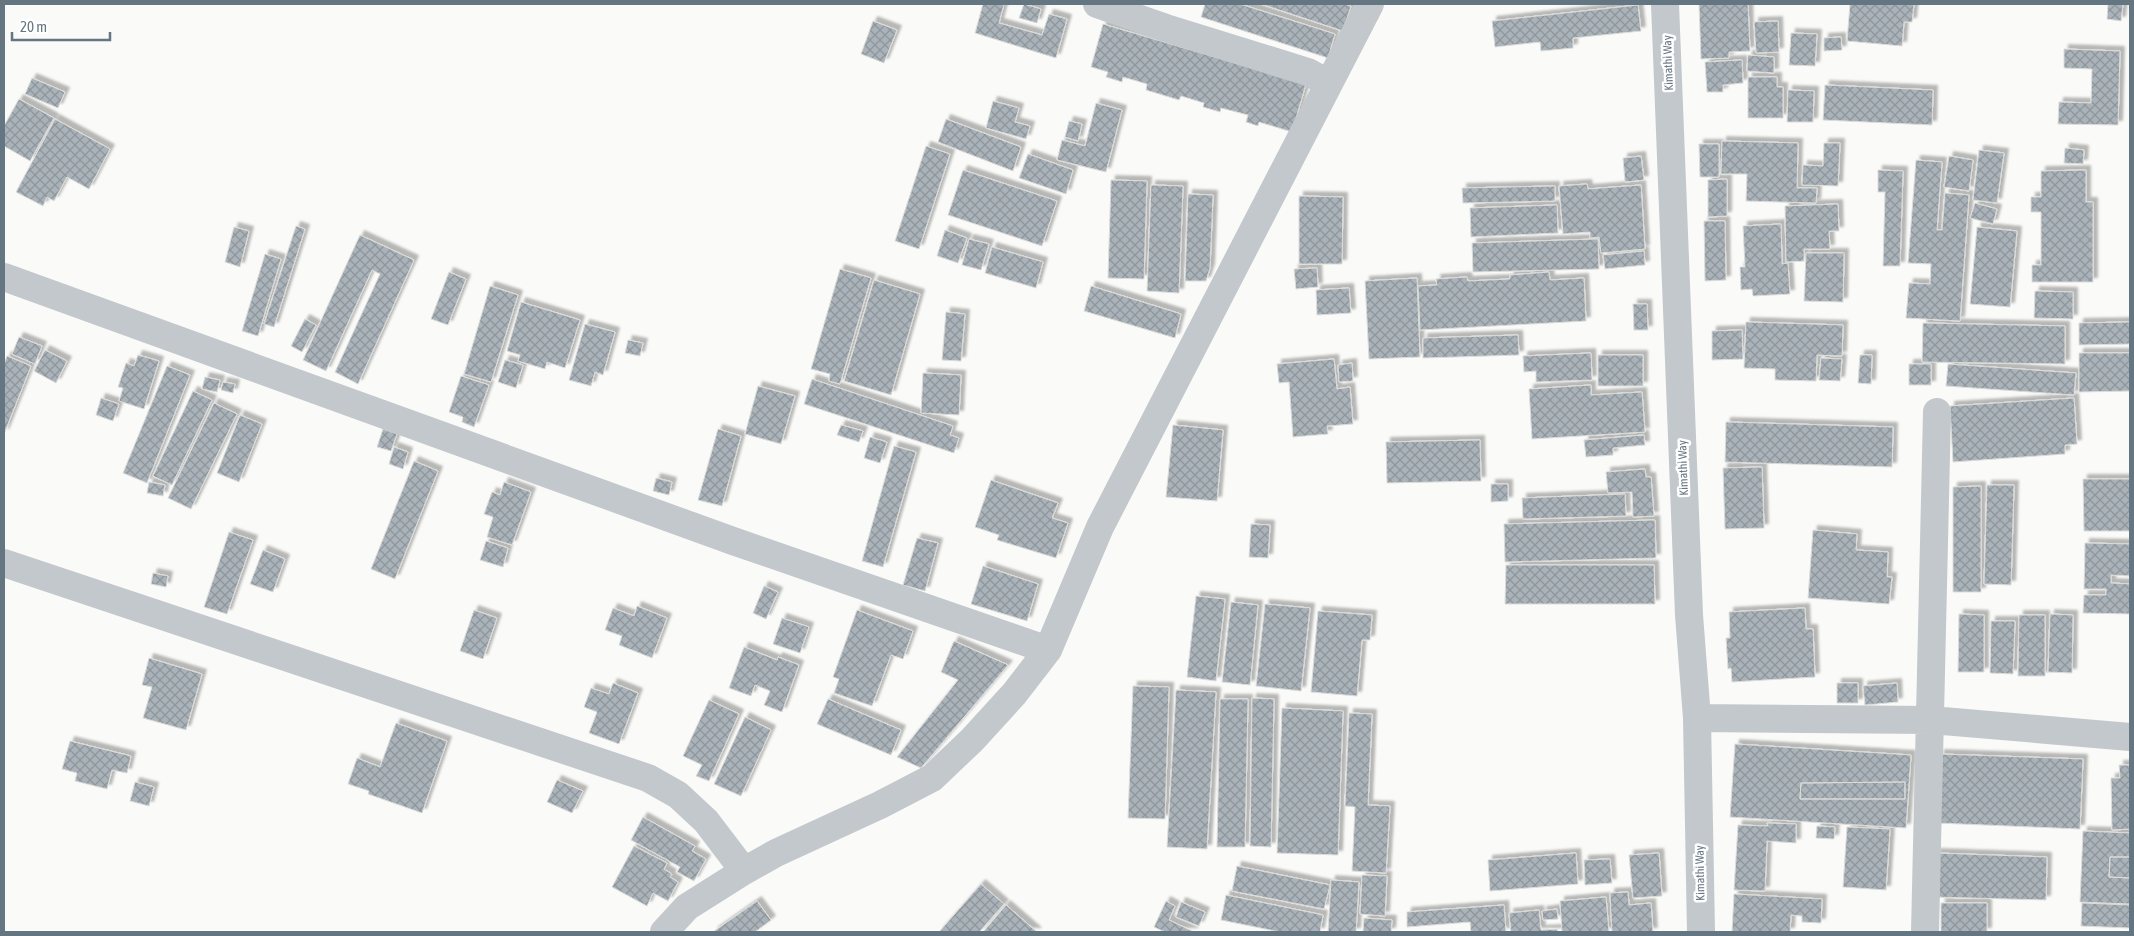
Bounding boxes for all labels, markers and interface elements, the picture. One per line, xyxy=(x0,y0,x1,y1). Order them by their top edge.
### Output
scale bar xyxy=(12,10,110,42)
text: 20 m xyxy=(20,18,47,35)
street label: Kimathi Way xyxy=(1660,35,1676,91)
street label: Kimathi Way xyxy=(1675,440,1691,496)
street label: Kimathi Way xyxy=(1693,845,1707,901)

